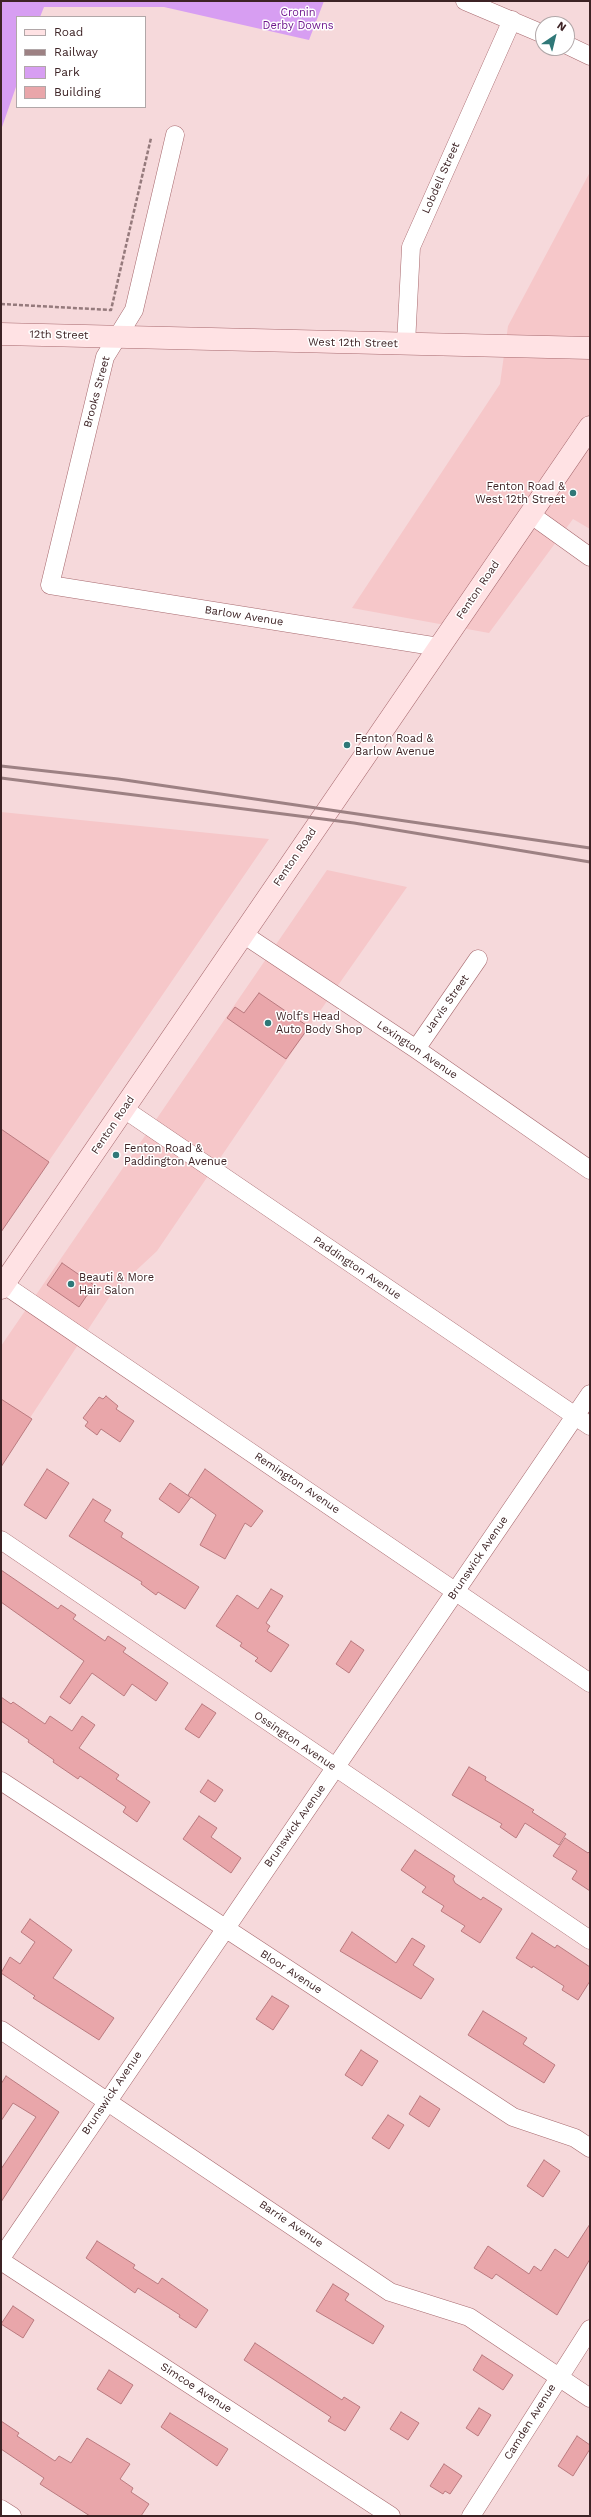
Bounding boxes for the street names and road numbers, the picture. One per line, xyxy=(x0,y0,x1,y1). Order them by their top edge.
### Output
street label: Lobdell Street xyxy=(419,140,463,216)
street label: 12th Street xyxy=(29,328,89,342)
street label: West 12th Street xyxy=(308,336,398,350)
street label: Brooks Street xyxy=(81,355,113,429)
street label: Fenton Road xyxy=(454,558,502,622)
street label: Barlow Avenue xyxy=(204,603,284,629)
street label: Fenton Road xyxy=(271,825,319,889)
street label: Jarvis Street xyxy=(422,972,472,1036)
street label: Lexington Avenue xyxy=(374,1018,460,1082)
street label: Fenton Road xyxy=(89,1093,137,1157)
street label: Paddington Avenue xyxy=(311,1234,403,1302)
street label: Remington Avenue xyxy=(252,1450,342,1516)
street label: Brunswick Avenue xyxy=(445,1514,511,1602)
street label: Ossington Avenue xyxy=(251,1709,339,1773)
street label: Brunswick Avenue xyxy=(262,1782,328,1870)
street label: Bloor Avenue xyxy=(258,1947,324,1997)
street label: Brunswick Avenue xyxy=(79,2049,145,2137)
street label: Barrie Avenue xyxy=(257,2198,325,2250)
street label: Simcoe Avenue xyxy=(158,2360,234,2416)
street label: Camden Avenue xyxy=(501,2382,559,2462)

